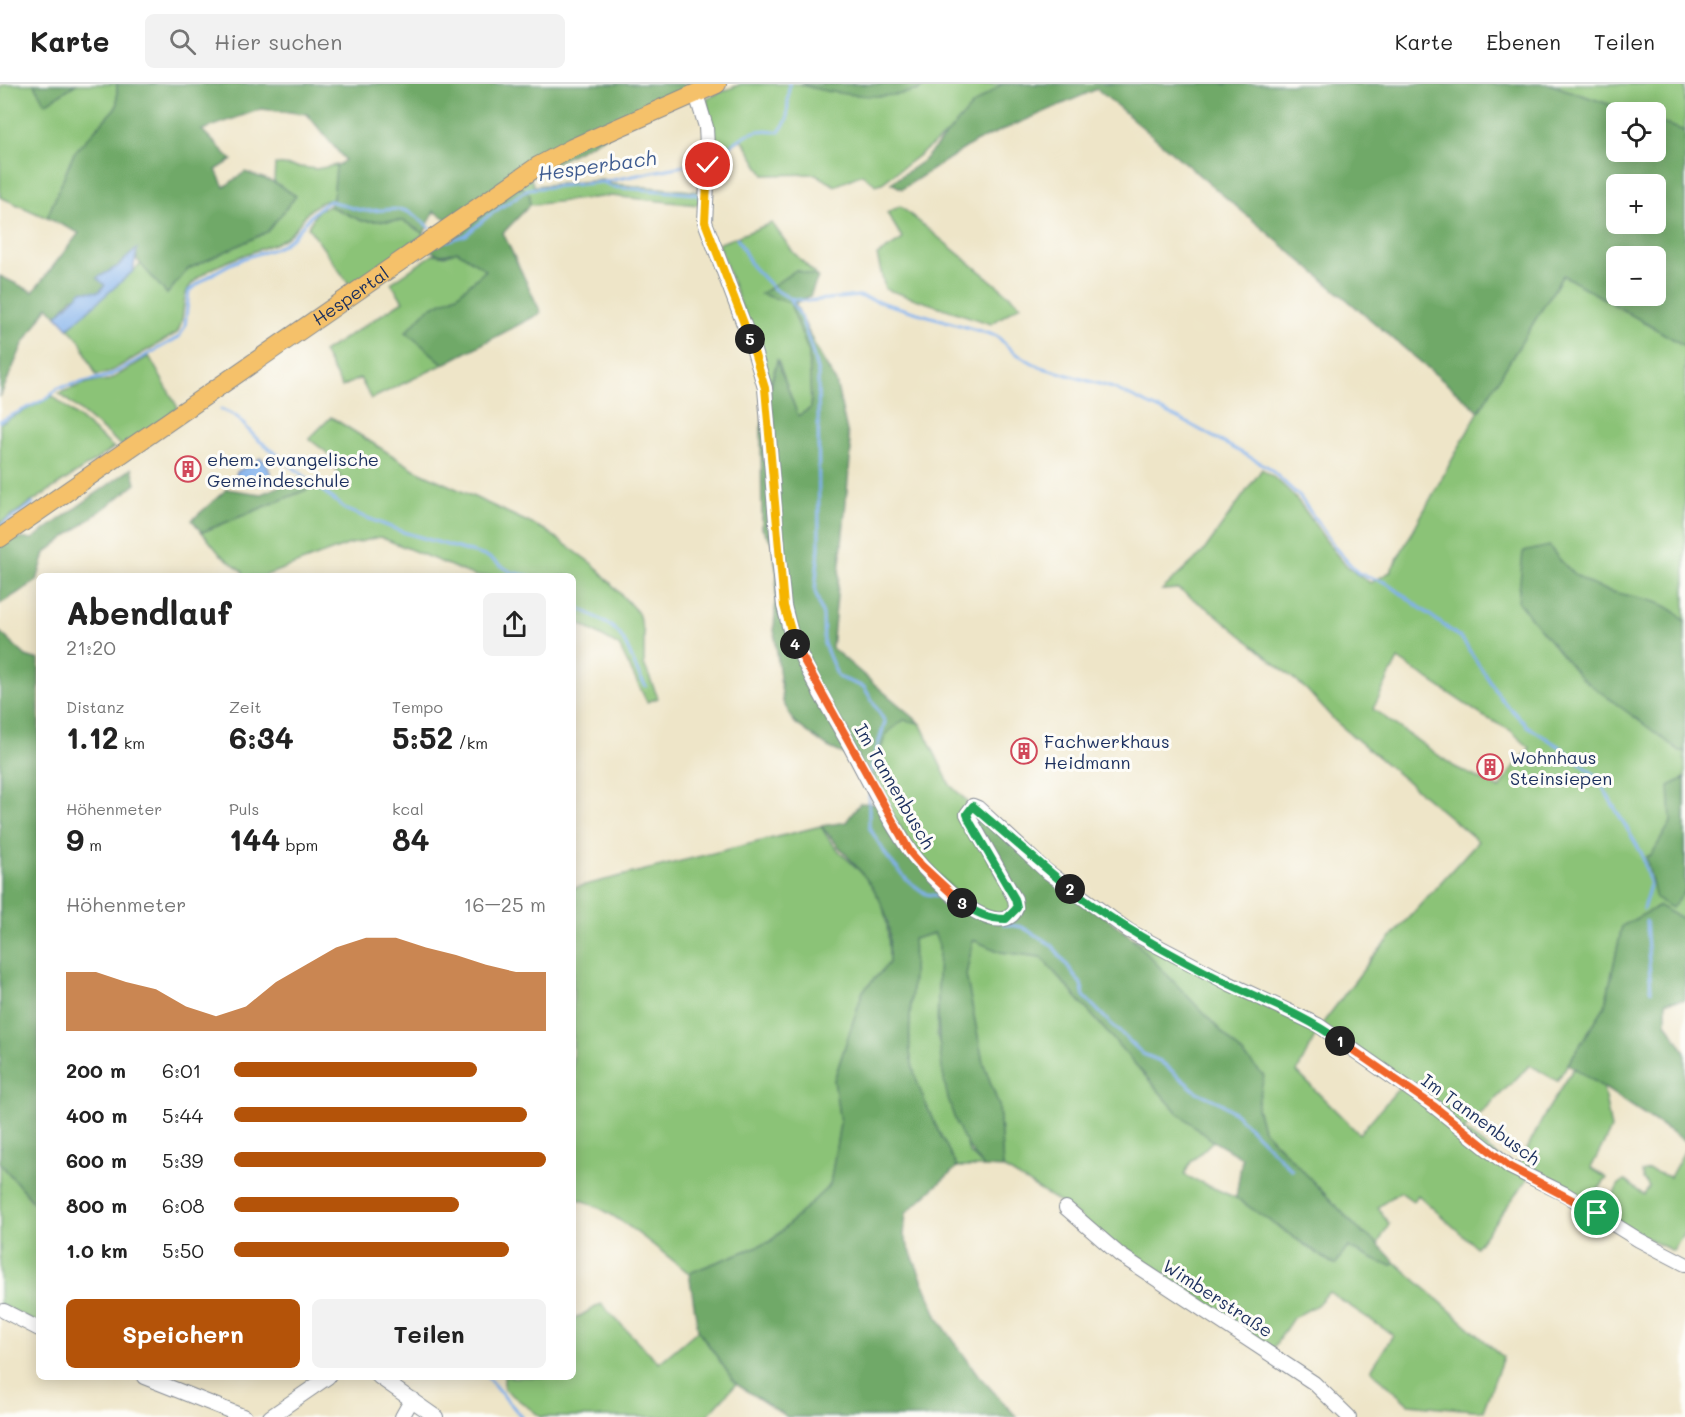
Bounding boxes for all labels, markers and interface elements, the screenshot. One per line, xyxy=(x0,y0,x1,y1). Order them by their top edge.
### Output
search box xyxy=(145,14,565,68)
text: Karte xyxy=(30,23,109,59)
icon: search xyxy=(166,25,199,58)
text: Hier suchen xyxy=(214,27,342,56)
text: Karte xyxy=(1395,28,1453,55)
text: Ebenen xyxy=(1486,28,1561,55)
text: Teilen xyxy=(1594,28,1655,55)
map controls xyxy=(1606,102,1666,306)
button: locate xyxy=(1606,102,1666,162)
pin xyxy=(682,139,733,190)
water label: Hesperbach xyxy=(536,144,658,186)
icon: check xyxy=(691,148,724,181)
button: + xyxy=(1606,174,1666,234)
button: − xyxy=(1606,246,1666,306)
street label: Hespertal xyxy=(307,261,393,331)
pin: 5 xyxy=(735,324,765,354)
text: 5 xyxy=(745,328,755,349)
place label: ehem. evangelische Gemeindeschule xyxy=(207,447,379,492)
building icon: ehem. evangelische Gemeindeschule xyxy=(173,454,203,484)
text: Abendlauf xyxy=(66,590,232,633)
button: share xyxy=(483,593,546,656)
pin: 4 xyxy=(780,629,810,659)
text: 4 xyxy=(790,633,800,654)
text: 21:20 xyxy=(66,634,116,660)
text: Distanz xyxy=(66,696,124,717)
text: Zeit xyxy=(229,696,262,717)
text: Tempo xyxy=(392,696,443,717)
text: 1.12 xyxy=(66,717,119,757)
text: 6:34 xyxy=(229,717,294,757)
text: 5:52 xyxy=(392,717,453,757)
street label: Im Tannenbusch xyxy=(849,719,941,853)
place label: Fachwerkhaus Heidmann xyxy=(1044,729,1170,774)
text: km xyxy=(119,732,145,753)
text: /km xyxy=(453,732,488,753)
building icon: Fachwerkhaus Heidmann xyxy=(1009,736,1039,766)
place label: Wohnhaus Steinsiepen xyxy=(1510,745,1612,790)
building icon: Wohnhaus Steinsiepen xyxy=(1475,752,1505,782)
text: Höhenmeter xyxy=(66,798,162,819)
text: Puls xyxy=(229,798,259,819)
text: kcal xyxy=(392,798,424,819)
text: 9 xyxy=(66,819,84,859)
text: 144 xyxy=(229,819,280,859)
text: 84 xyxy=(392,819,430,859)
text: m xyxy=(84,834,102,855)
text: bpm xyxy=(280,834,318,855)
pin: 2 xyxy=(1055,874,1085,904)
text: 2 xyxy=(1066,878,1074,899)
pin: 3 xyxy=(947,888,977,918)
text: Höhenmeter xyxy=(66,891,186,917)
text: 16–25 m xyxy=(463,891,546,917)
text: 3 xyxy=(957,892,967,913)
pin: 1 xyxy=(1325,1026,1355,1056)
text: 1 xyxy=(1336,1030,1344,1051)
text: 200 m xyxy=(66,1057,126,1083)
text: 6:01 xyxy=(162,1057,202,1083)
street label: Im Tannenbusch xyxy=(1417,1068,1545,1170)
text: 400 m xyxy=(66,1102,127,1128)
text: 5:44 xyxy=(162,1102,203,1128)
text: 600 m xyxy=(66,1147,127,1173)
text: 5:39 xyxy=(162,1147,203,1173)
pin xyxy=(1571,1187,1622,1238)
text: 800 m xyxy=(66,1192,127,1218)
text: 6:08 xyxy=(162,1192,205,1218)
icon: arrive xyxy=(1580,1196,1613,1229)
text: 1.0 km xyxy=(66,1237,128,1263)
text: 5:50 xyxy=(162,1237,204,1263)
street label: Wimberstraße xyxy=(1158,1253,1278,1343)
button: Speichern xyxy=(66,1299,300,1368)
button: Teilen xyxy=(312,1299,546,1368)

